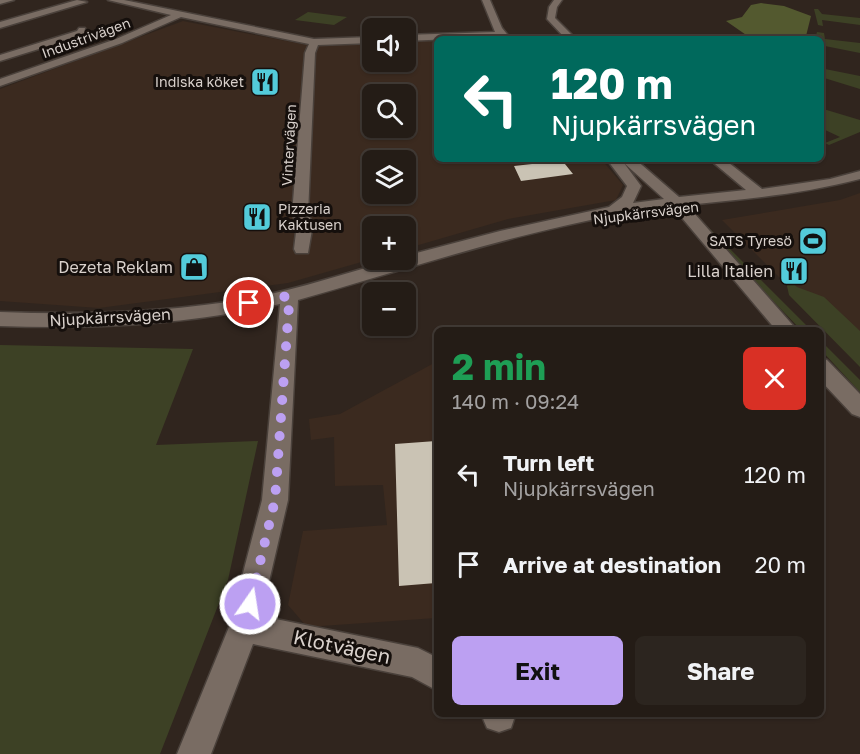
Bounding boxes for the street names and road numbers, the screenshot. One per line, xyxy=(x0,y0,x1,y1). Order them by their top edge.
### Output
street label: Industrivägen xyxy=(39,14,132,61)
street label: Vintervägen xyxy=(278,104,299,186)
street label: Njupkärrsvägen xyxy=(592,198,700,227)
street label: Njupkärrsvägen xyxy=(49,304,171,330)
street label: Klotvägen xyxy=(292,624,393,668)

